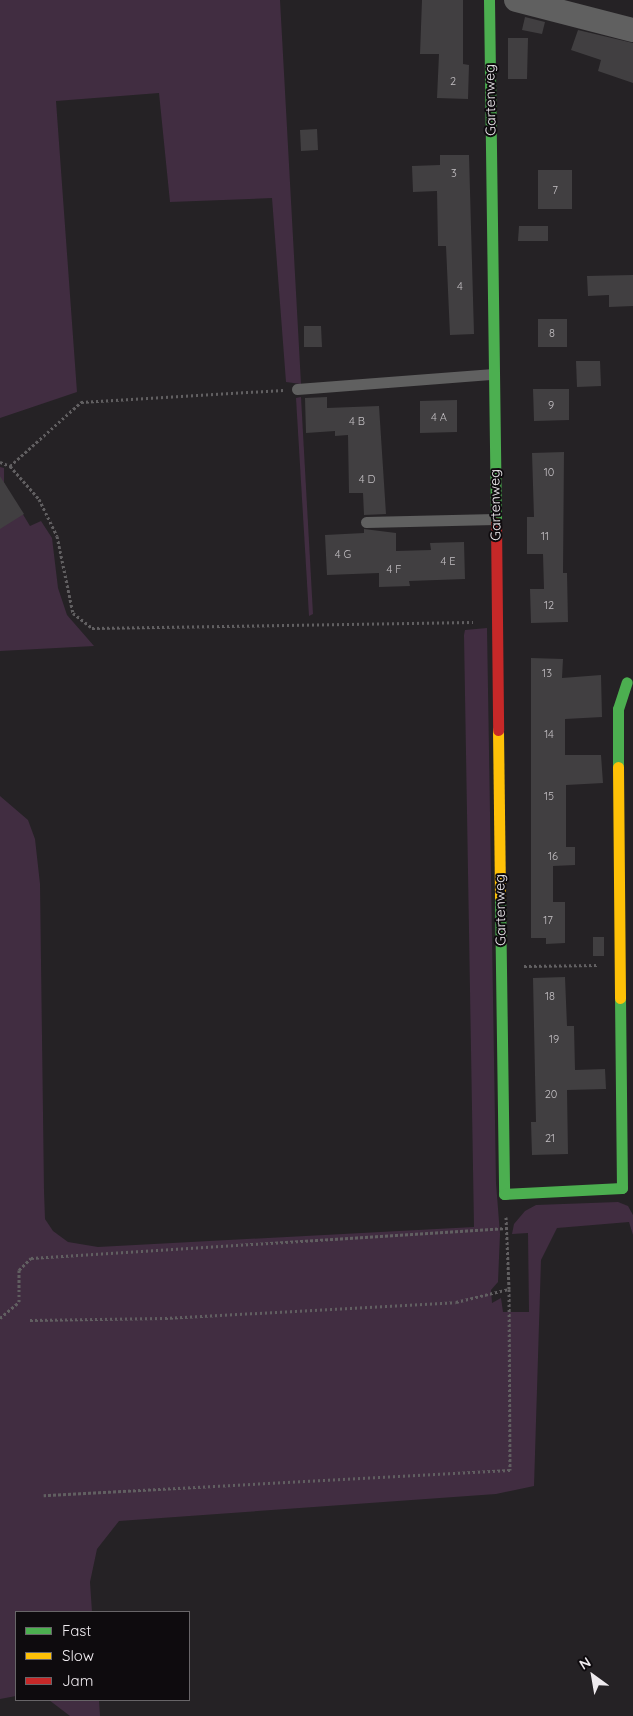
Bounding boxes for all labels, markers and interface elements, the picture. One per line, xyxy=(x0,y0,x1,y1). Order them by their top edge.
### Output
street label: Gartenweg xyxy=(481,64,499,136)
house number: 2 xyxy=(450,74,456,88)
house number: 3 xyxy=(451,166,457,180)
house number: 7 xyxy=(552,183,558,197)
house number: 4 xyxy=(457,279,463,293)
house number: 8 xyxy=(549,326,555,340)
house number: 9 xyxy=(548,398,554,412)
house number: 4 A xyxy=(431,410,447,424)
house number: 4 B xyxy=(349,414,365,428)
house number: 10 xyxy=(544,465,554,479)
street label: Gartenweg xyxy=(486,469,504,541)
house number: 4 D xyxy=(359,472,375,486)
house number: 11 xyxy=(541,529,549,543)
house number: 4 G xyxy=(335,547,351,561)
house number: 4 E xyxy=(440,554,456,568)
house number: 4 F xyxy=(386,562,402,576)
house number: 12 xyxy=(544,598,554,612)
house number: 13 xyxy=(542,666,552,680)
house number: 14 xyxy=(544,727,554,741)
house number: 15 xyxy=(544,789,554,803)
house number: 16 xyxy=(548,849,558,863)
street label: Gartenweg xyxy=(491,874,509,946)
house number: 17 xyxy=(543,913,553,927)
house number: 18 xyxy=(545,989,555,1003)
house number: 19 xyxy=(549,1032,559,1046)
house number: 20 xyxy=(545,1087,557,1101)
house number: 21 xyxy=(545,1131,555,1145)
legend xyxy=(15,1611,190,1701)
text: Fast xyxy=(62,1621,91,1640)
text: Slow xyxy=(62,1646,94,1665)
north arrow xyxy=(568,1651,618,1701)
text: N xyxy=(576,1653,594,1674)
text: Jam xyxy=(62,1671,93,1690)

